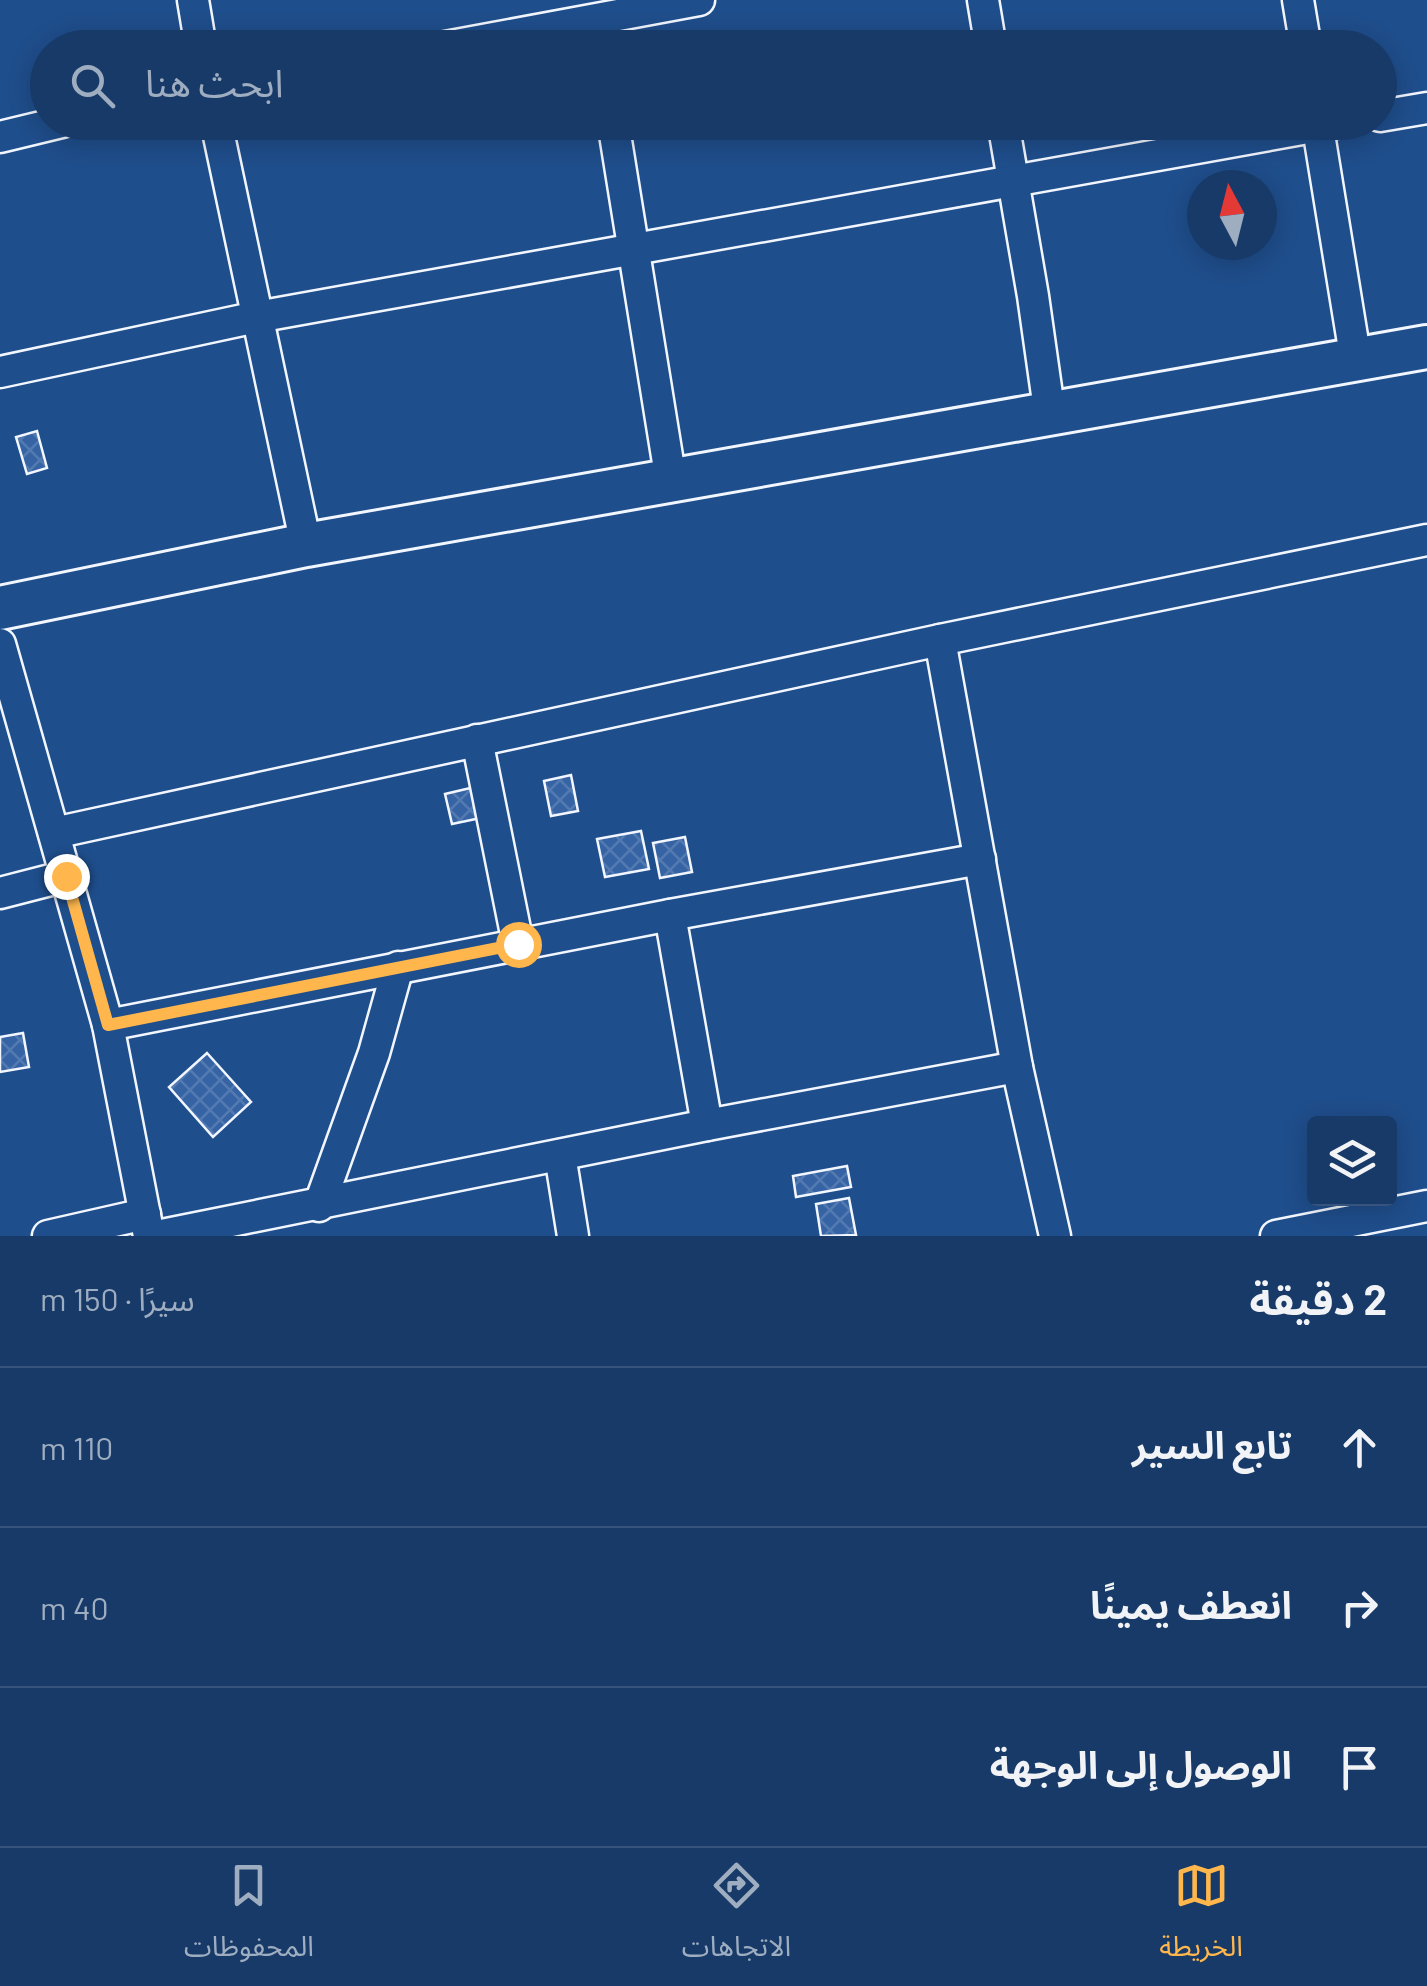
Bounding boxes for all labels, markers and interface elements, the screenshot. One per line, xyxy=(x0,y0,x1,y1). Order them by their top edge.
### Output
search box xyxy=(30,30,1397,140)
icon: search xyxy=(65,58,120,113)
text: ابحث هنا xyxy=(145,59,284,105)
north arrow xyxy=(1187,170,1277,260)
route end xyxy=(44,854,90,900)
route start xyxy=(496,922,542,968)
map controls xyxy=(1307,1116,1397,1206)
button: layers xyxy=(1307,1116,1397,1206)
text: 2 دقيقة xyxy=(1249,1273,1387,1323)
text: سيرًا · 150 m xyxy=(40,1279,195,1317)
icon: ahead xyxy=(1332,1420,1387,1475)
text: تابع السير xyxy=(1132,1421,1292,1467)
text: 110 m xyxy=(40,1428,113,1466)
icon: right xyxy=(1332,1580,1387,1635)
text: انعطف يمينًا xyxy=(1090,1581,1292,1627)
text: 40 m xyxy=(40,1588,109,1626)
icon: arrive xyxy=(1332,1740,1387,1795)
text: الوصول إلى الوجهة xyxy=(990,1741,1292,1787)
tab: المحفوظات xyxy=(184,1858,314,1977)
tab: الاتجاهات xyxy=(682,1858,791,1977)
tab: الخريطة xyxy=(1159,1858,1243,1977)

